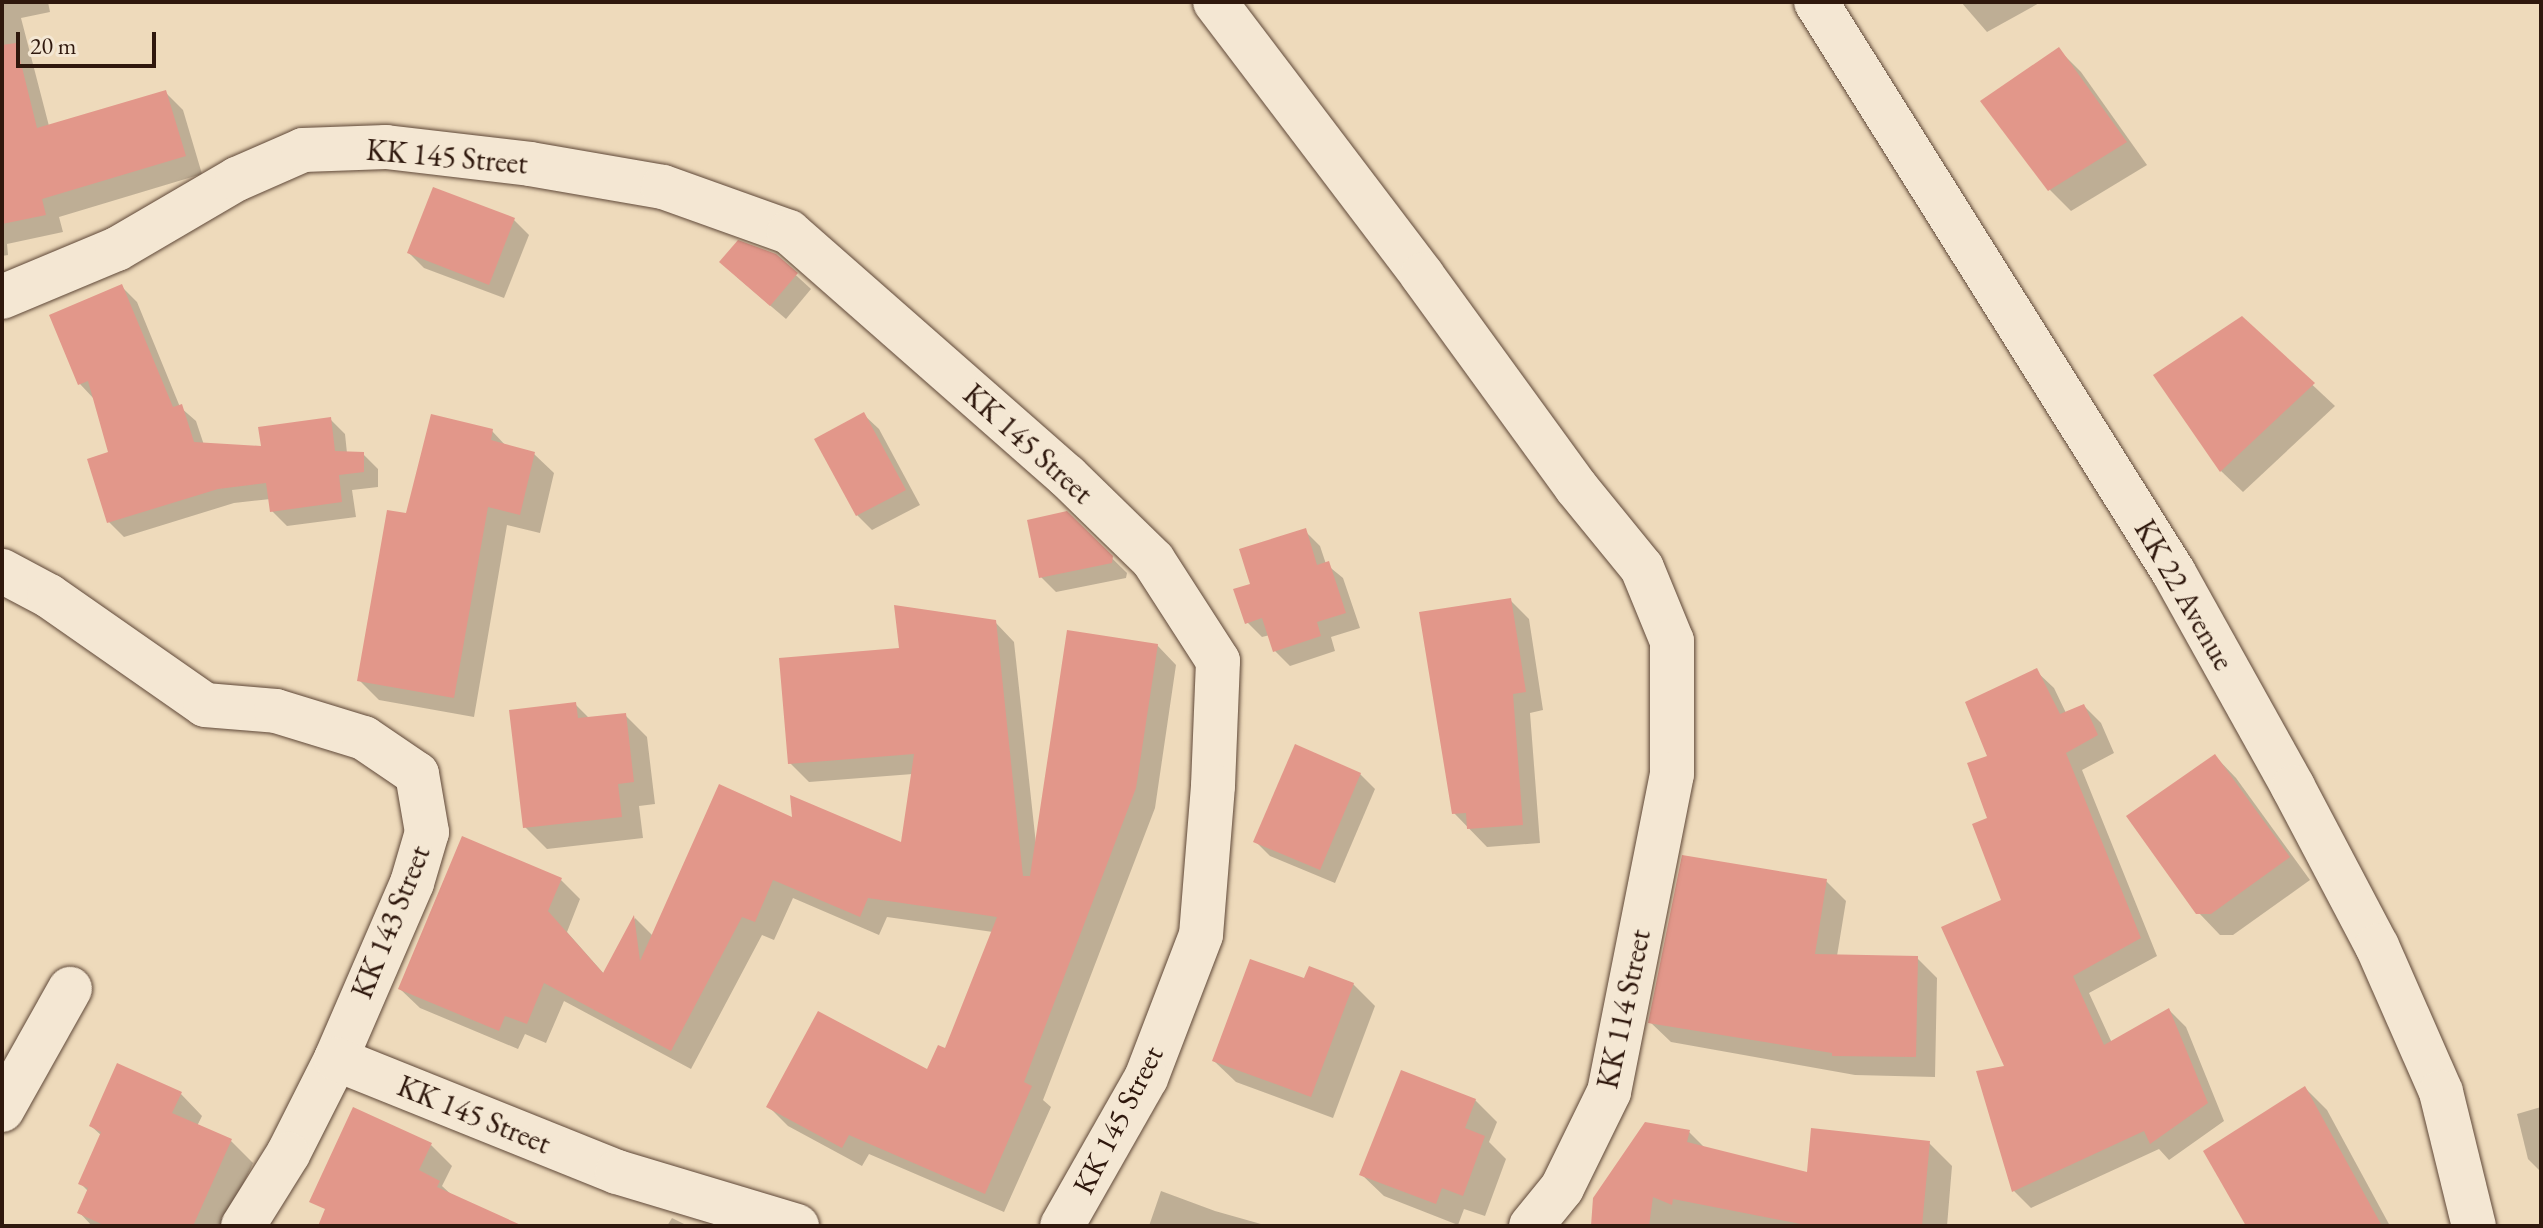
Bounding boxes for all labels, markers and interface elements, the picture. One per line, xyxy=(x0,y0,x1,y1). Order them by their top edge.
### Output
scale bar xyxy=(20,16,160,66)
text: 20 m xyxy=(30,30,77,61)
street label: KK 145 Street xyxy=(365,132,529,182)
street label: KK 145 Street xyxy=(956,376,1100,512)
street label: KK 22 Avenue xyxy=(2126,513,2242,677)
street label: KK 143 Street xyxy=(344,840,438,1004)
street label: KK 114 Street xyxy=(1590,926,1658,1092)
street label: KK 145 Street xyxy=(1065,1040,1171,1200)
street label: KK 145 Street xyxy=(392,1068,556,1162)

